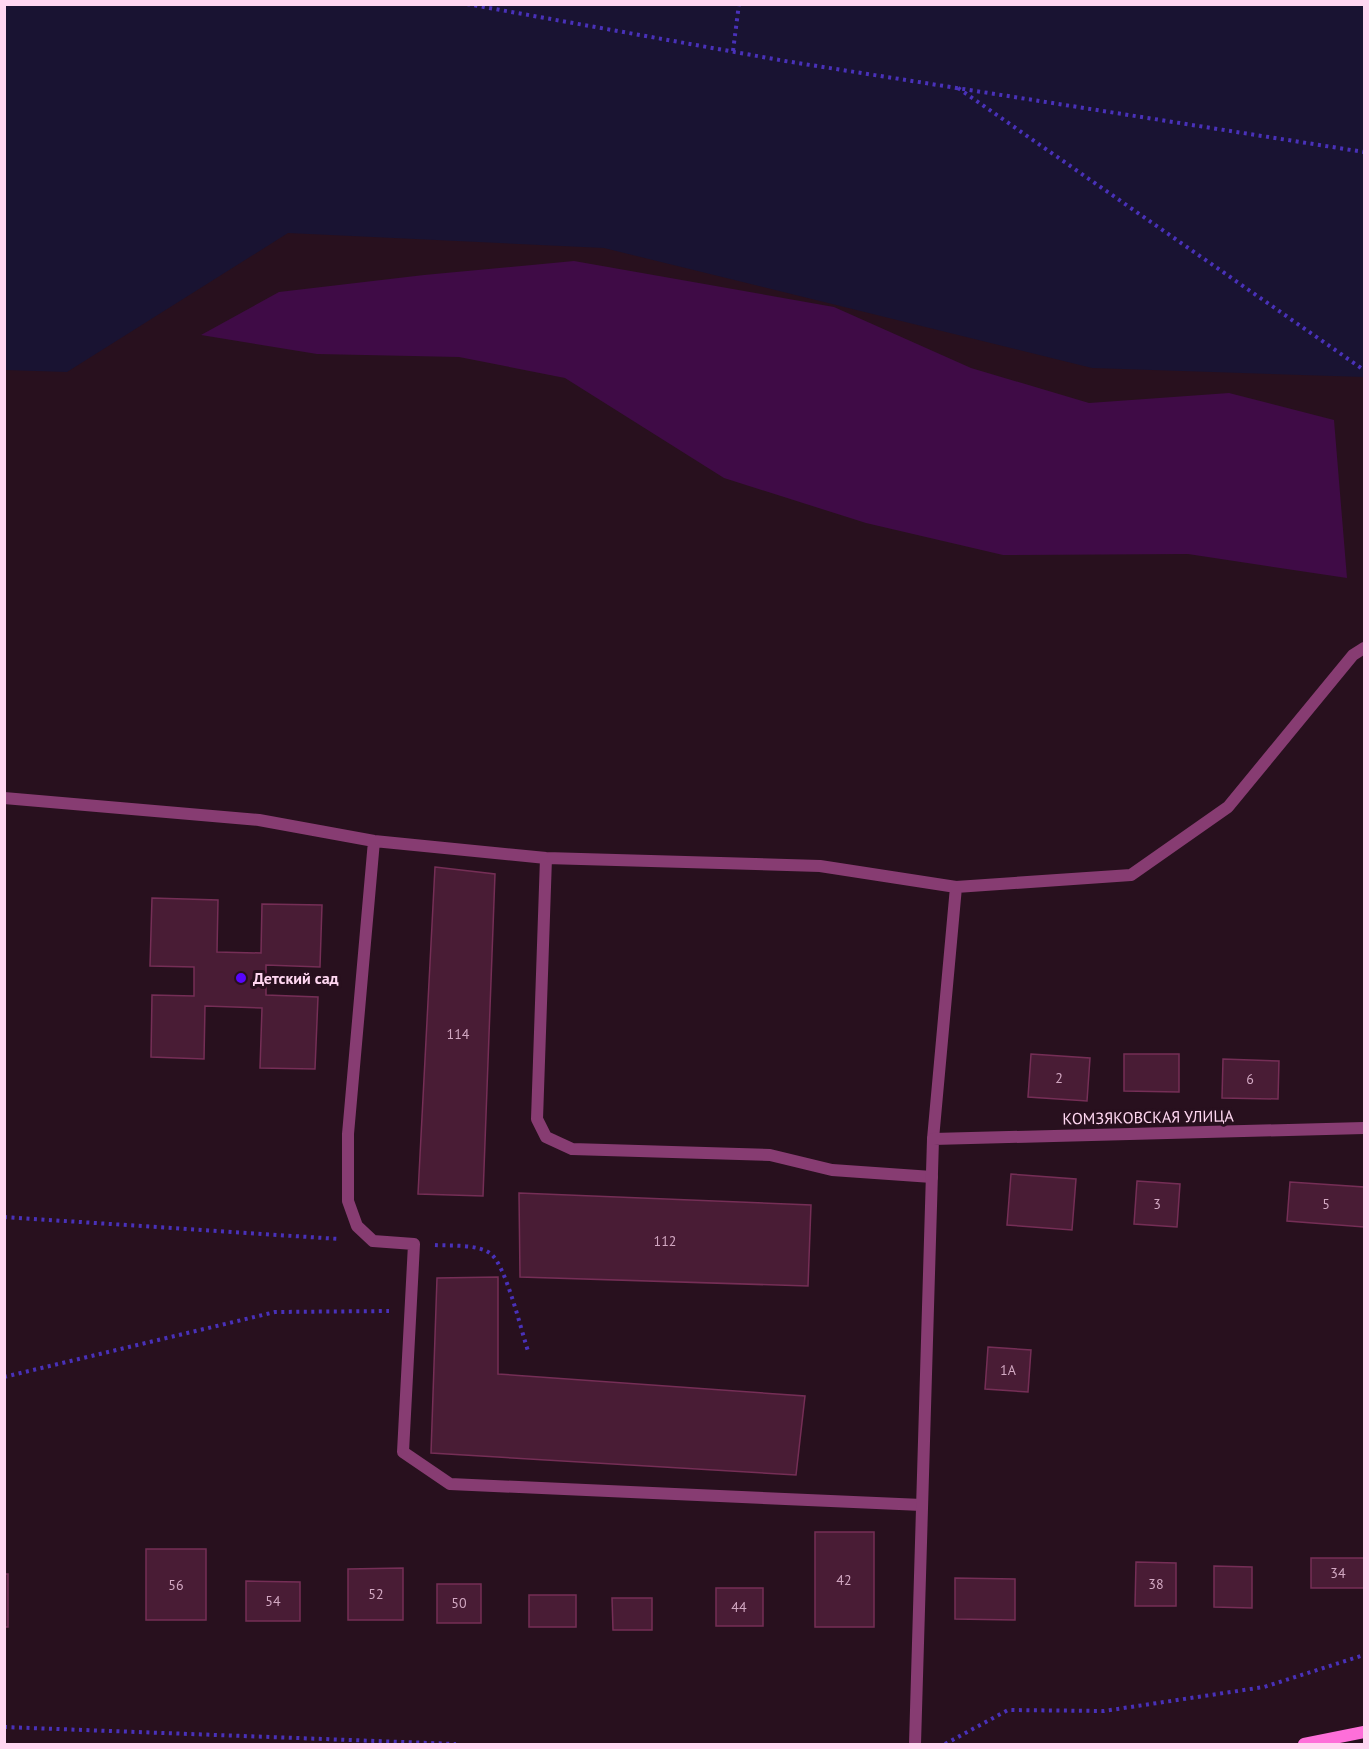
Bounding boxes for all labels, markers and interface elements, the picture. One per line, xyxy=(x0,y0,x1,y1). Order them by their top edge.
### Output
place label: Детский сад xyxy=(253,968,339,988)
marker: Детский сад xyxy=(234,971,248,985)
house number: 114 xyxy=(447,1025,470,1043)
house number: 2 xyxy=(1055,1069,1063,1087)
house number: 6 xyxy=(1246,1070,1254,1088)
street label: КОМЗЯКОВСКАЯ УЛИЦА xyxy=(1062,1105,1234,1128)
house number: 3 xyxy=(1153,1195,1161,1213)
house number: 5 xyxy=(1322,1195,1330,1213)
house number: 112 xyxy=(654,1232,676,1250)
house number: 1А xyxy=(1000,1361,1017,1379)
house number: 34 xyxy=(1330,1564,1346,1582)
house number: 42 xyxy=(836,1571,852,1589)
house number: 38 xyxy=(1148,1575,1164,1593)
house number: 56 xyxy=(168,1576,184,1594)
house number: 52 xyxy=(368,1585,384,1603)
house number: 54 xyxy=(265,1592,281,1610)
house number: 50 xyxy=(451,1594,467,1612)
house number: 44 xyxy=(731,1598,747,1616)

